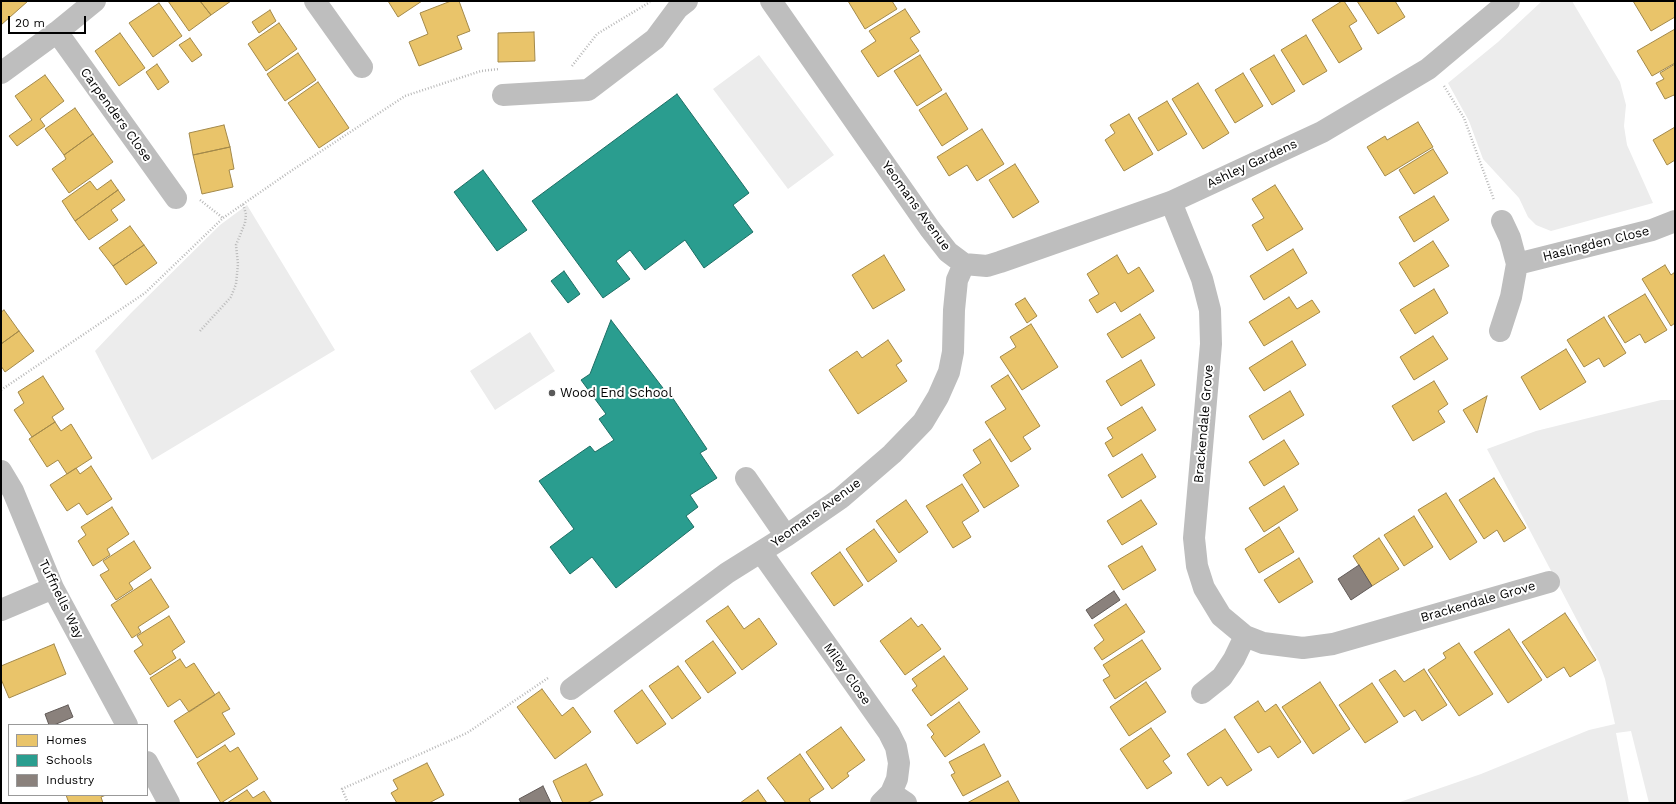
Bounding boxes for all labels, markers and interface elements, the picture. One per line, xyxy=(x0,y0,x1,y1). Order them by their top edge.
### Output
scale bar xyxy=(10,8,88,34)
text: 20 m xyxy=(15,16,45,30)
street label: Carpenders Close xyxy=(77,65,155,165)
street label: Ashley Gardens xyxy=(1204,136,1300,192)
street label: Yeomans Avenue xyxy=(878,158,954,254)
street label: Haslingden Close xyxy=(1541,223,1651,265)
street label: Brackendale Grove xyxy=(1191,364,1217,484)
place label: Wood End School xyxy=(560,385,672,401)
marker: Wood End School xyxy=(547,388,557,398)
street label: Yeomans Avenue xyxy=(768,475,864,551)
street label: Tuffnells Way xyxy=(35,557,87,641)
street label: Brackendale Grove xyxy=(1419,578,1537,626)
street label: Miley Close xyxy=(820,640,874,708)
legend xyxy=(8,724,148,796)
text: Homes xyxy=(46,733,87,747)
text: Schools xyxy=(46,753,92,767)
text: Industry xyxy=(46,773,94,787)

